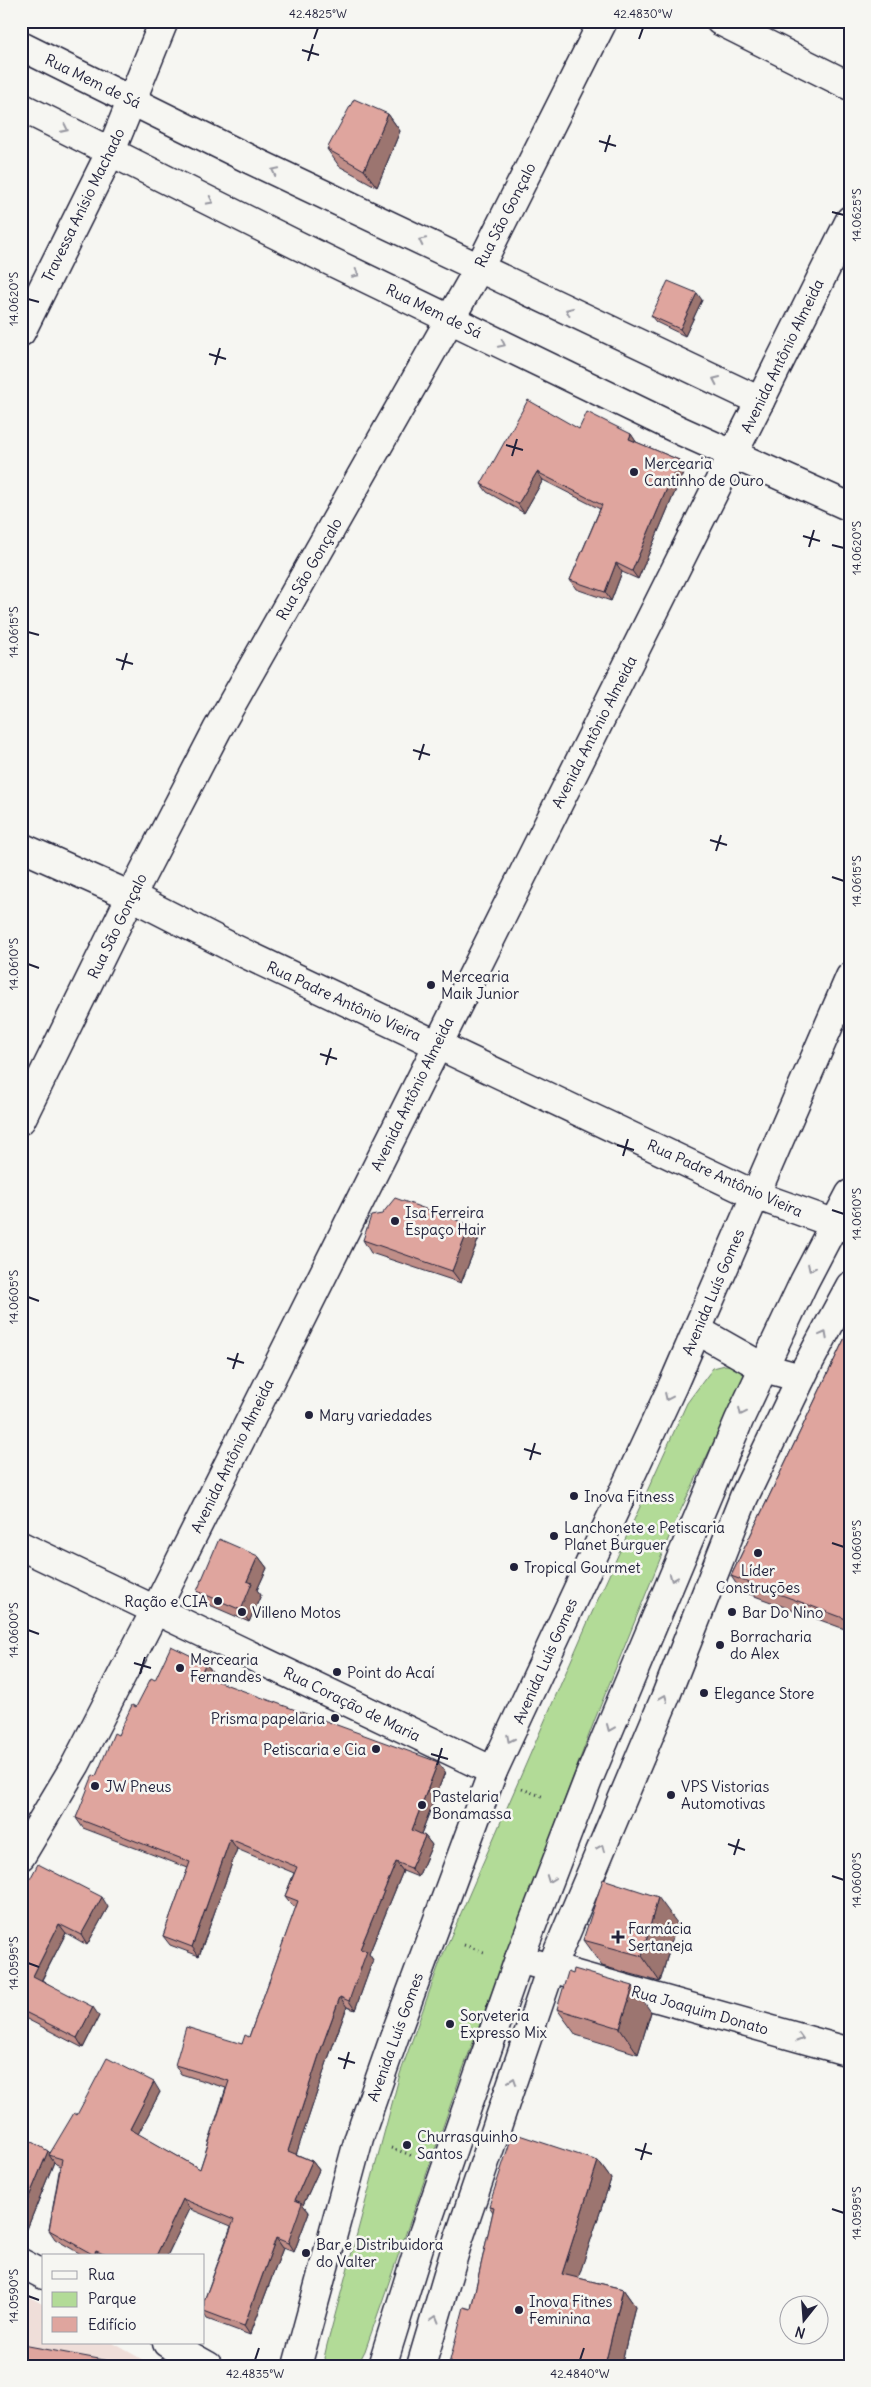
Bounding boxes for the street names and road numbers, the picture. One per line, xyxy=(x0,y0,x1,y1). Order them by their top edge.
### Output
street label: Rua Mem de Sá xyxy=(42,50,144,113)
street label: Travessa Anísio Machado xyxy=(37,125,129,285)
street label: Rua São Gonçalo xyxy=(470,159,540,271)
street label: Avenida Antônio Almeida xyxy=(737,276,828,436)
street label: Rua Mem de Sá xyxy=(383,280,485,343)
street label: Rua São Gonçalo xyxy=(272,514,346,624)
street label: Avenida Antônio Almeida xyxy=(547,652,641,811)
street label: Rua São Gonçalo xyxy=(83,870,151,982)
street label: Rua Padre Antônio Vieira xyxy=(264,957,425,1045)
street label: Avenida Antônio Almeida xyxy=(367,1014,458,1174)
street label: Rua Padre Antônio Vieira xyxy=(644,1135,806,1221)
street label: Avenida Luís Gomes xyxy=(678,1226,748,1358)
street label: Avenida Antônio Almeida xyxy=(187,1376,278,1536)
street label: Avenida Luís Gomes xyxy=(509,1595,581,1727)
street label: Rua Coração de Maria xyxy=(280,1663,424,1746)
street label: Avenida Luís Gomes xyxy=(363,1970,427,2104)
street label: Rua Joaquim Donato xyxy=(629,1981,771,2039)

